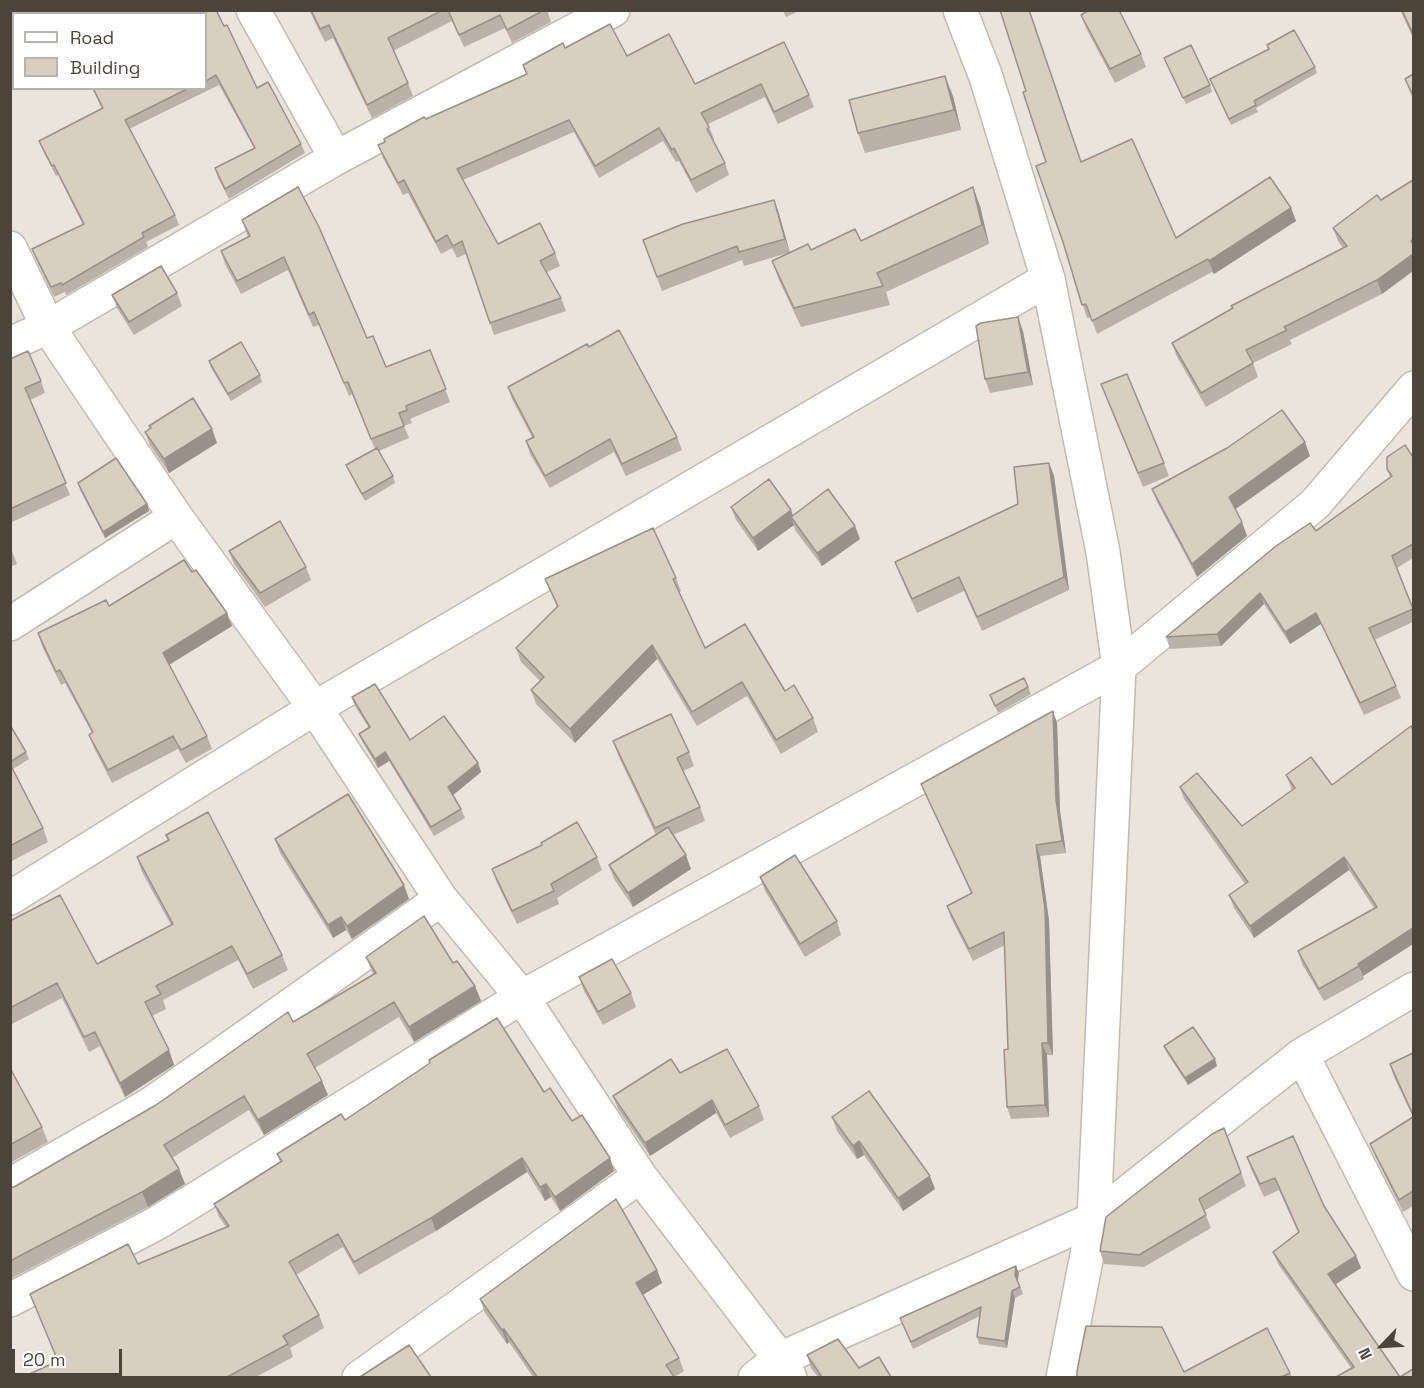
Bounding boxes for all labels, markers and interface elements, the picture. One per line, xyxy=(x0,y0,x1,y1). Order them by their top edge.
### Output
legend xyxy=(12,12,207,90)
text: Road xyxy=(70,26,114,49)
text: Building xyxy=(70,56,140,79)
north arrow xyxy=(1352,1316,1412,1376)
scale bar xyxy=(15,1337,124,1375)
text: N xyxy=(1353,1345,1377,1363)
text: 20 m xyxy=(23,1348,66,1371)

